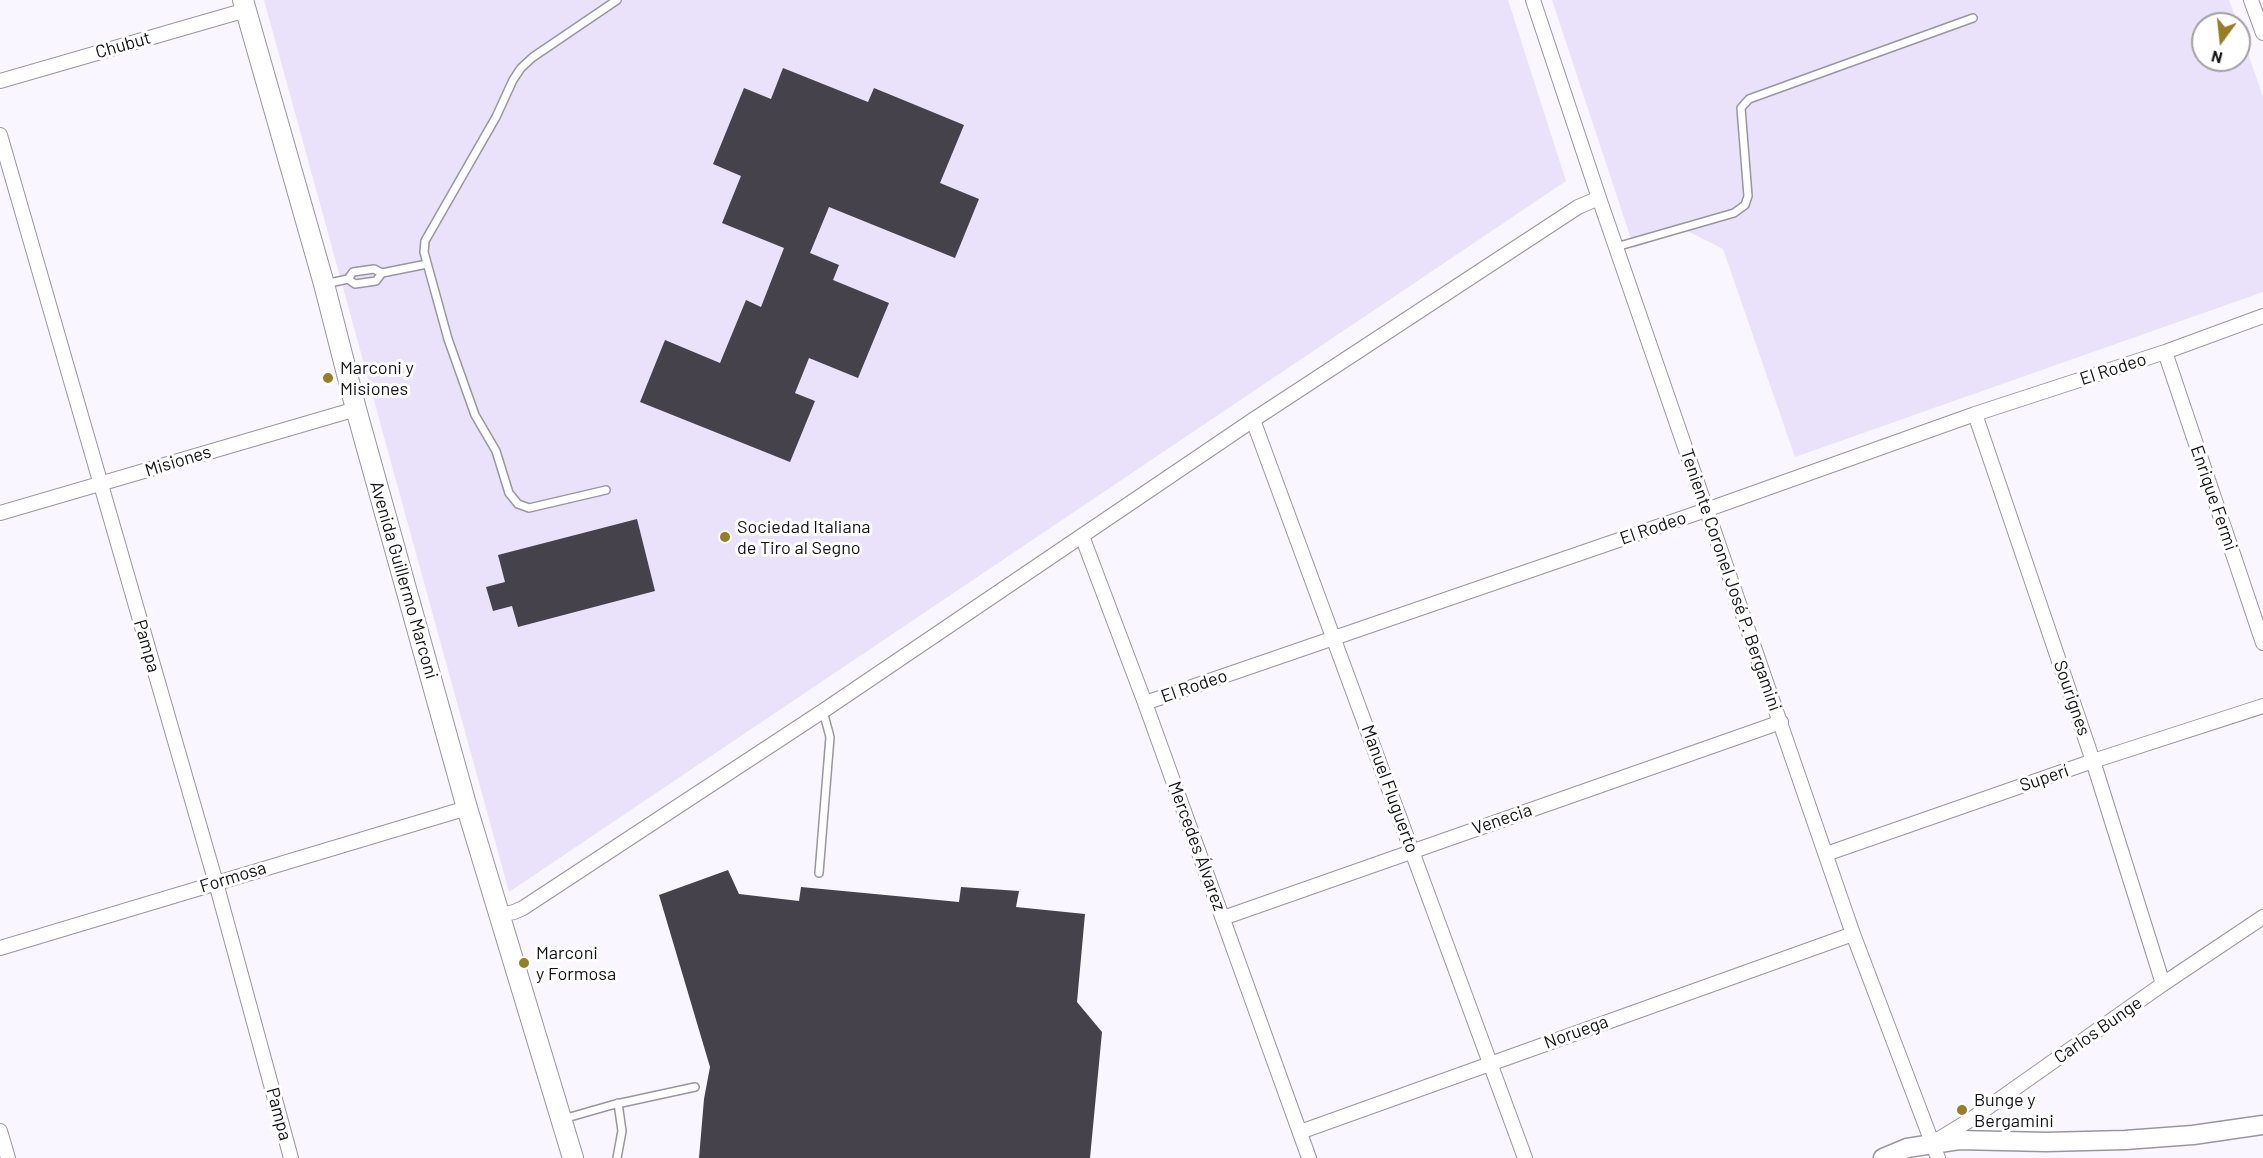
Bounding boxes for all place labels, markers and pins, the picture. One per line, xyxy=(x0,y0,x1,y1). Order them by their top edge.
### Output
place label: Marconi y Misiones xyxy=(340,357,414,400)
marker: Marconi y Misiones xyxy=(321,371,335,385)
place label: Sociedad Italiana de Tiro al Segno xyxy=(737,516,871,558)
marker: Sociedad Italiana de Tiro al Segno xyxy=(718,530,732,544)
place label: Marconi y Formosa xyxy=(536,942,616,984)
marker: Marconi y Formosa xyxy=(517,956,531,970)
place label: Bunge y Bergamini xyxy=(1974,1089,2054,1132)
marker: Bunge y Bergamini xyxy=(1955,1103,1969,1117)

